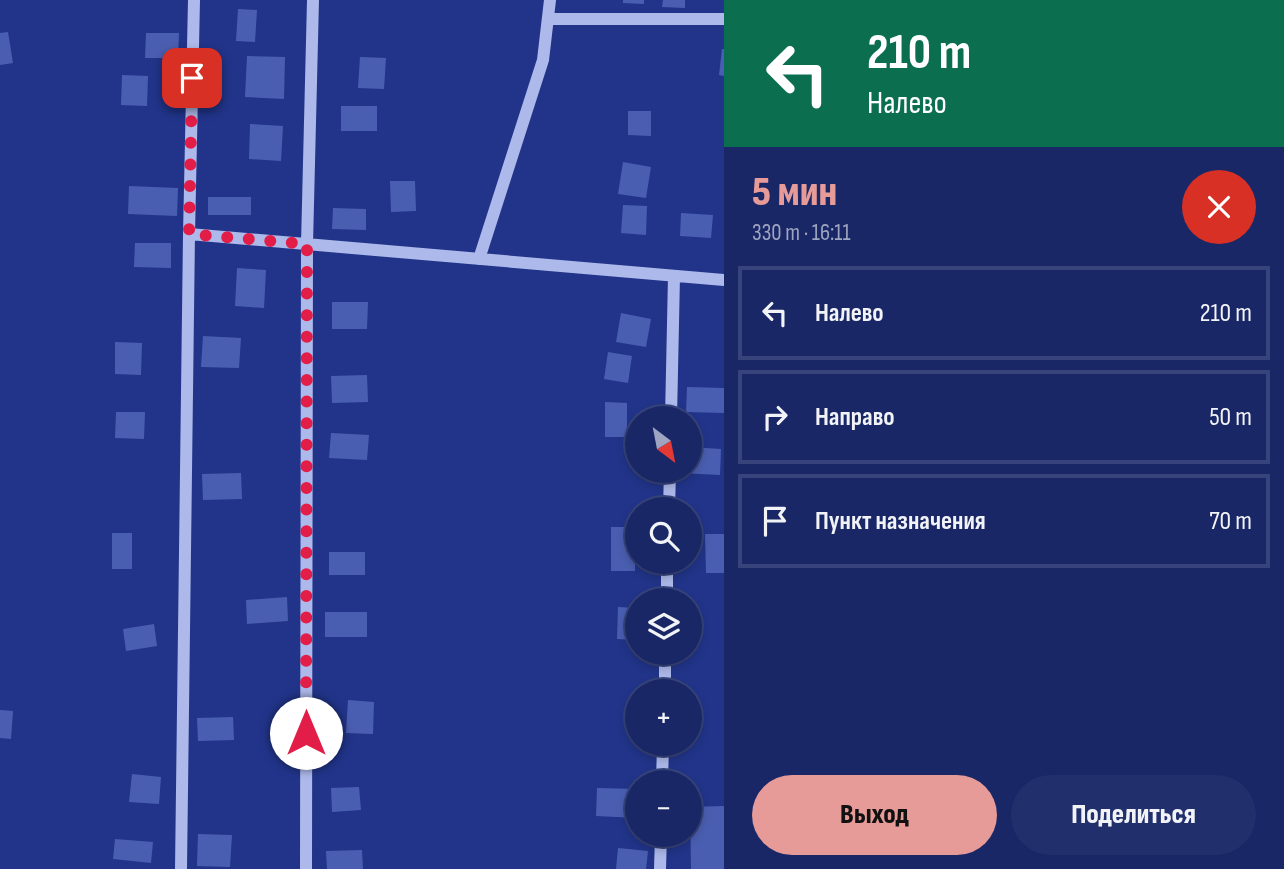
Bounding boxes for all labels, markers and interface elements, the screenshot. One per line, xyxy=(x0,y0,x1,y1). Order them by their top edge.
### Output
text: 210 m xyxy=(867,24,971,83)
icon: left xyxy=(752,28,843,119)
pin xyxy=(162,48,222,108)
icon: arrive xyxy=(173,59,211,97)
text: Налево xyxy=(867,84,947,123)
text: 5 мин xyxy=(752,167,837,218)
button: close xyxy=(1182,170,1256,244)
text: 330 m · 16:11 xyxy=(752,219,850,247)
icon: left xyxy=(756,294,794,332)
text: Налево xyxy=(815,298,884,329)
text: 210 m xyxy=(1200,298,1252,329)
icon: right xyxy=(756,398,794,436)
text: Направо xyxy=(815,402,894,433)
text: 50 m xyxy=(1209,402,1252,433)
north arrow xyxy=(625,406,702,483)
map controls xyxy=(625,406,702,847)
button: search xyxy=(625,497,702,574)
icon: arrive xyxy=(756,502,794,540)
text: Пункт назначения xyxy=(815,506,986,537)
text: 70 m xyxy=(1209,506,1252,537)
button: layers xyxy=(625,588,702,665)
button: + xyxy=(625,679,702,756)
position arrow xyxy=(269,696,343,770)
button: − xyxy=(625,770,702,847)
button: Выход xyxy=(752,775,997,855)
button: Поделиться xyxy=(1011,775,1256,855)

